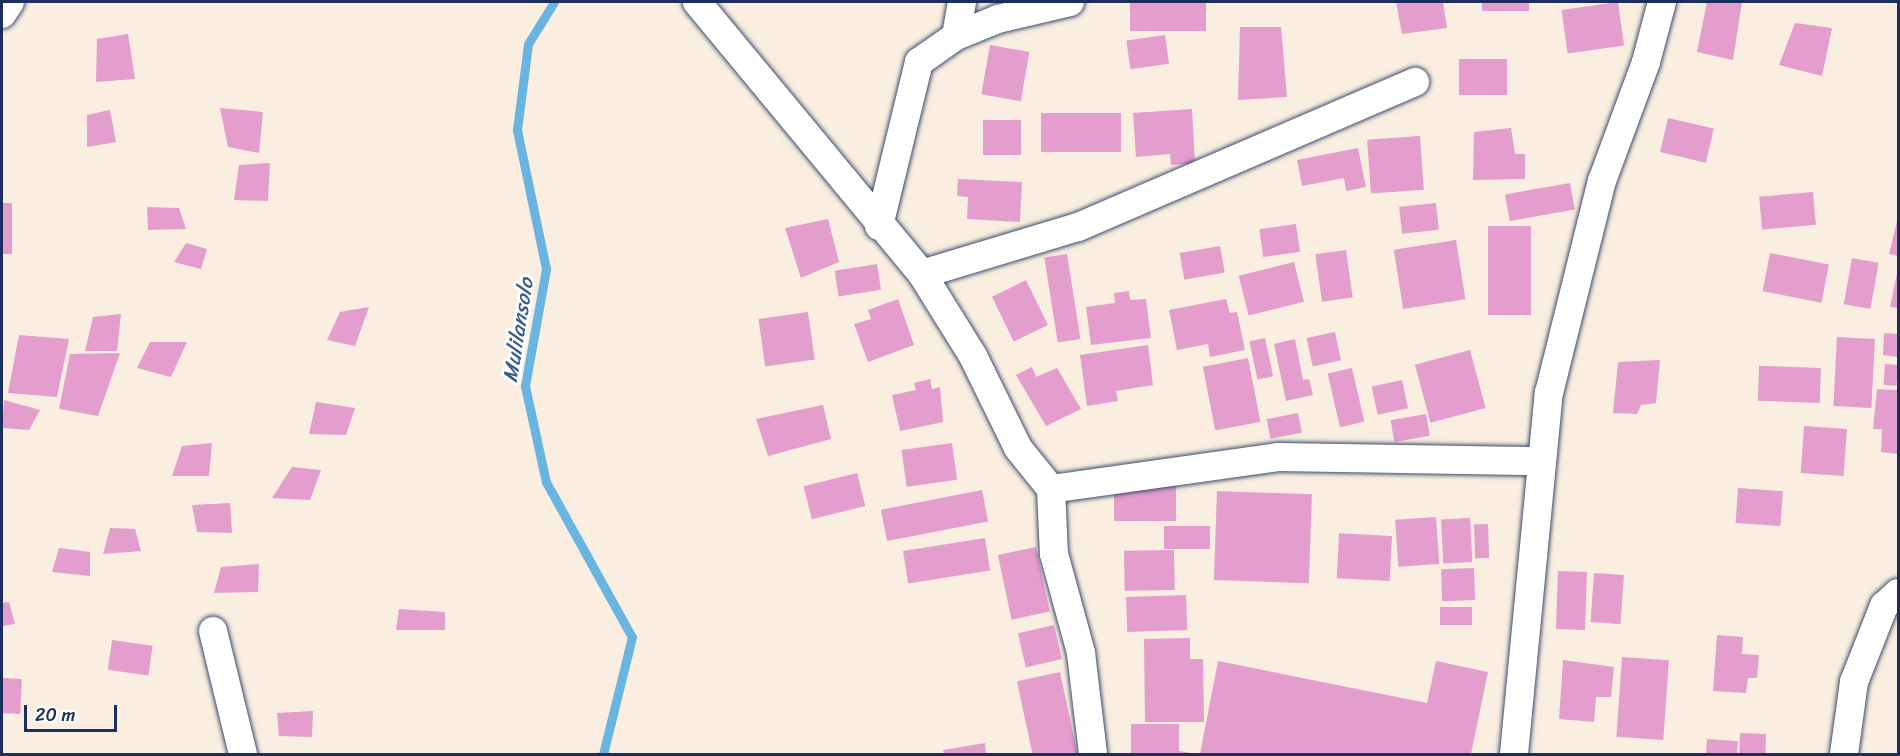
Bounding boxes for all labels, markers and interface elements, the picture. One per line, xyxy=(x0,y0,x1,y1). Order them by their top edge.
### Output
water label: Mulilansolo xyxy=(497,276,539,384)
scale bar xyxy=(27,693,120,731)
text: 20 m xyxy=(35,699,75,731)

